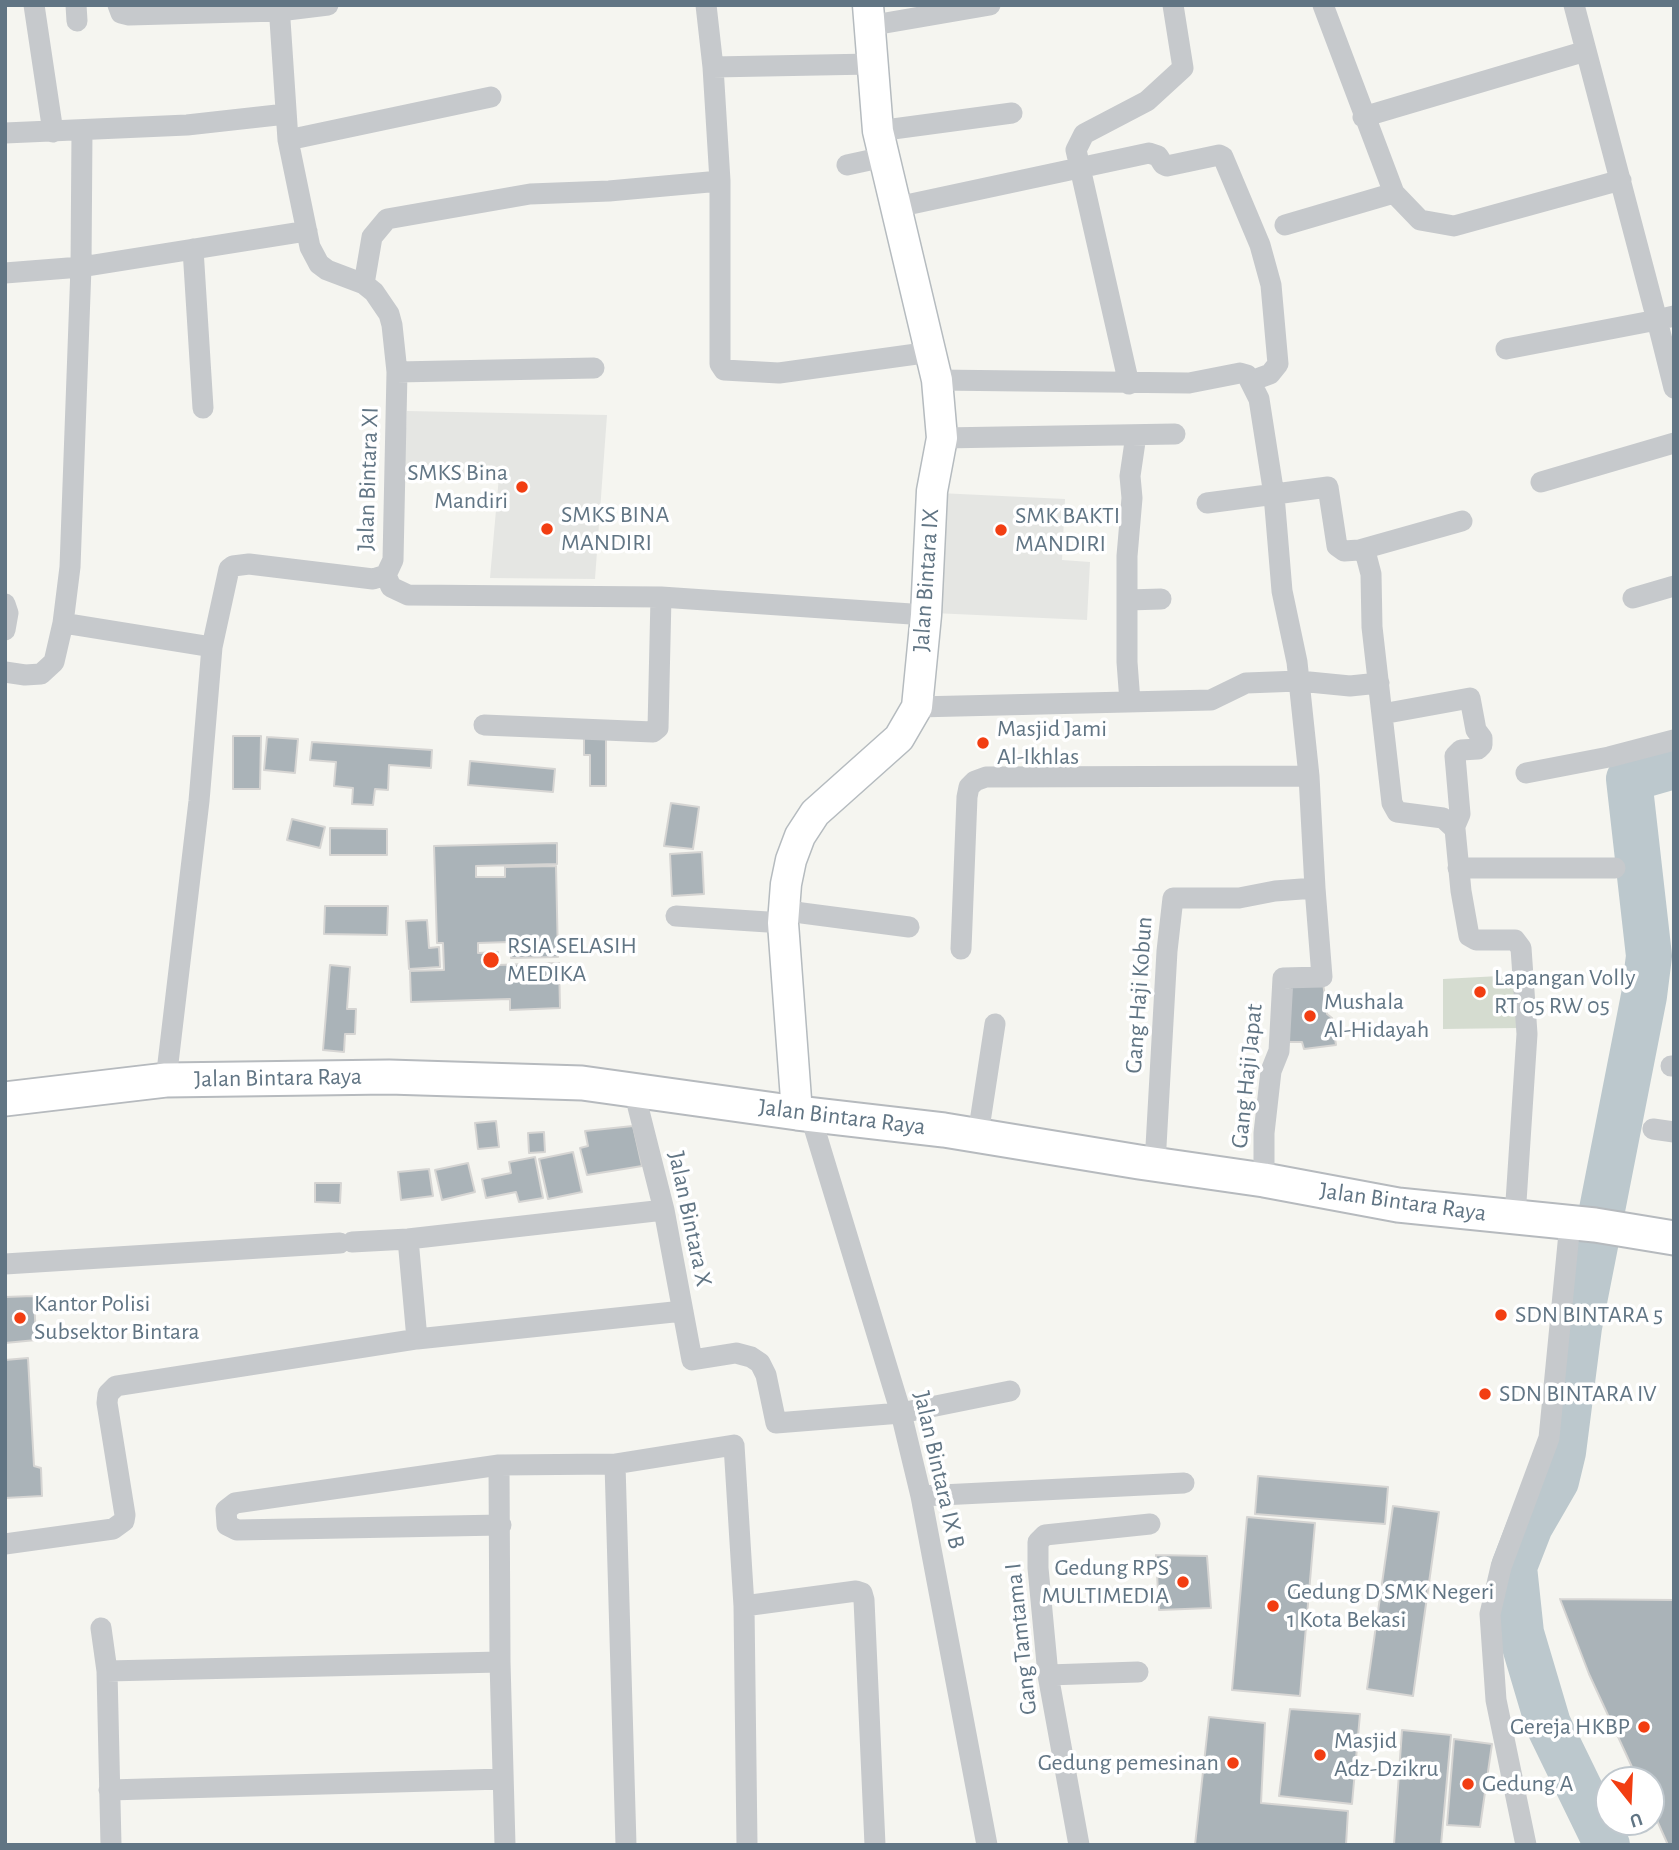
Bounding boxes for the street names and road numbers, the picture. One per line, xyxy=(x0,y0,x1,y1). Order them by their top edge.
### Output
street label: Jalan Bintara XI xyxy=(351,407,385,551)
street label: Jalan Bintara IX xyxy=(907,507,945,653)
street label: Gang Haji Kobun xyxy=(1119,916,1159,1074)
street label: Gang Haji Japat xyxy=(1225,1002,1269,1150)
street label: Jalan Bintara Raya xyxy=(194,1062,362,1094)
street label: Jalan Bintara Raya xyxy=(757,1092,927,1142)
street label: Jalan Bintara X xyxy=(662,1149,718,1289)
street label: Jalan Bintara Raya xyxy=(1318,1176,1488,1228)
street label: Jalan Bintara IX B xyxy=(907,1388,971,1552)
street label: Gang Tamtama I xyxy=(999,1562,1043,1716)

